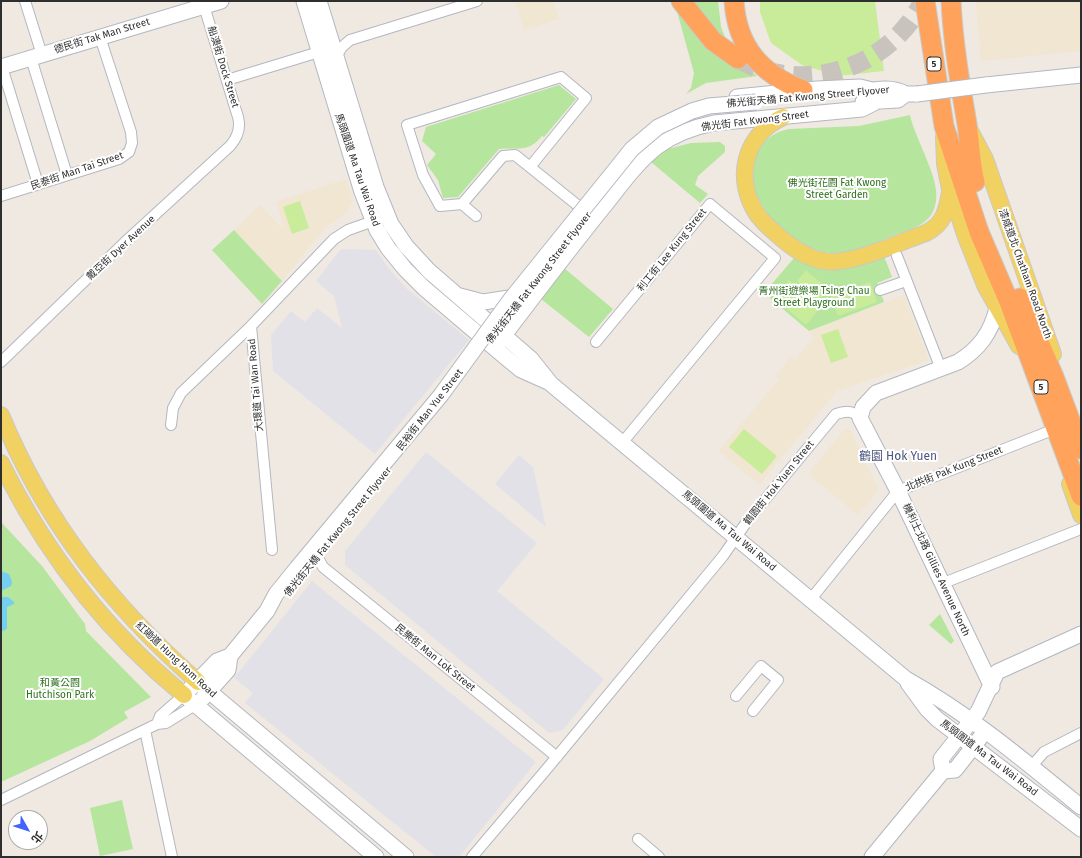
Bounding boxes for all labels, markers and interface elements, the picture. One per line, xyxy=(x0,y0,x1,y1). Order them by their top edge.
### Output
street label: 德民街 Tak Man Street xyxy=(53,16,151,56)
street label: 船澳街 Dock Street xyxy=(205,25,241,109)
road number: 5 xyxy=(927,57,941,71)
street label: 佛光街天橋 Fat Kwong Street Flyover xyxy=(726,84,890,110)
street label: 佛光街 Fat Kwong Street xyxy=(700,108,810,134)
street label: 馬頭圍道 Ma Tau Wai Road xyxy=(332,112,382,228)
street label: 民泰街 Man Tai Street xyxy=(29,150,125,192)
park label: 佛光街花園 Fat Kwong Street Garden xyxy=(788,177,886,200)
street label: 利工街 Lee Kung Street xyxy=(635,206,709,294)
street label: 漆咸道北 Chatham Road North xyxy=(996,207,1054,341)
street label: 佛光街天橋 Fat Kwong Street Flyover xyxy=(484,210,594,346)
street label: 戴亞街 Dyer Avenue xyxy=(84,213,158,283)
park label: 青州街遊樂場 Tsing Chau Street Playground xyxy=(758,285,870,308)
street label: 大環道 Tai Wan Road xyxy=(246,338,266,432)
street label: 民裕街 Man Yue Street xyxy=(394,367,466,453)
road number: 5 xyxy=(1034,380,1048,394)
street label: 鶴園街 Hok Yuen Street xyxy=(741,438,817,528)
street label: 北拱街 Pak Kung Street xyxy=(904,444,1004,494)
district label: 鶴園 Hok Yuen xyxy=(859,450,937,464)
street label: 佛光街天橋 Fat Kwong Street Flyover xyxy=(282,465,394,599)
street label: 馬頭圍道 Ma Tau Wai Road xyxy=(680,488,778,574)
street label: 機利士北路 Gillies Avenue North xyxy=(900,502,972,638)
street label: 紅磡道 Hung Hom Road xyxy=(133,620,219,700)
street label: 民樂街 Man Lok Street xyxy=(392,622,478,694)
park label: 和黃公園 Hutchison Park xyxy=(26,677,94,700)
street label: 馬頭圍道 Ma Tau Wai Road xyxy=(938,717,1040,799)
north arrow xyxy=(8,810,48,850)
text: 北 xyxy=(28,829,45,846)

